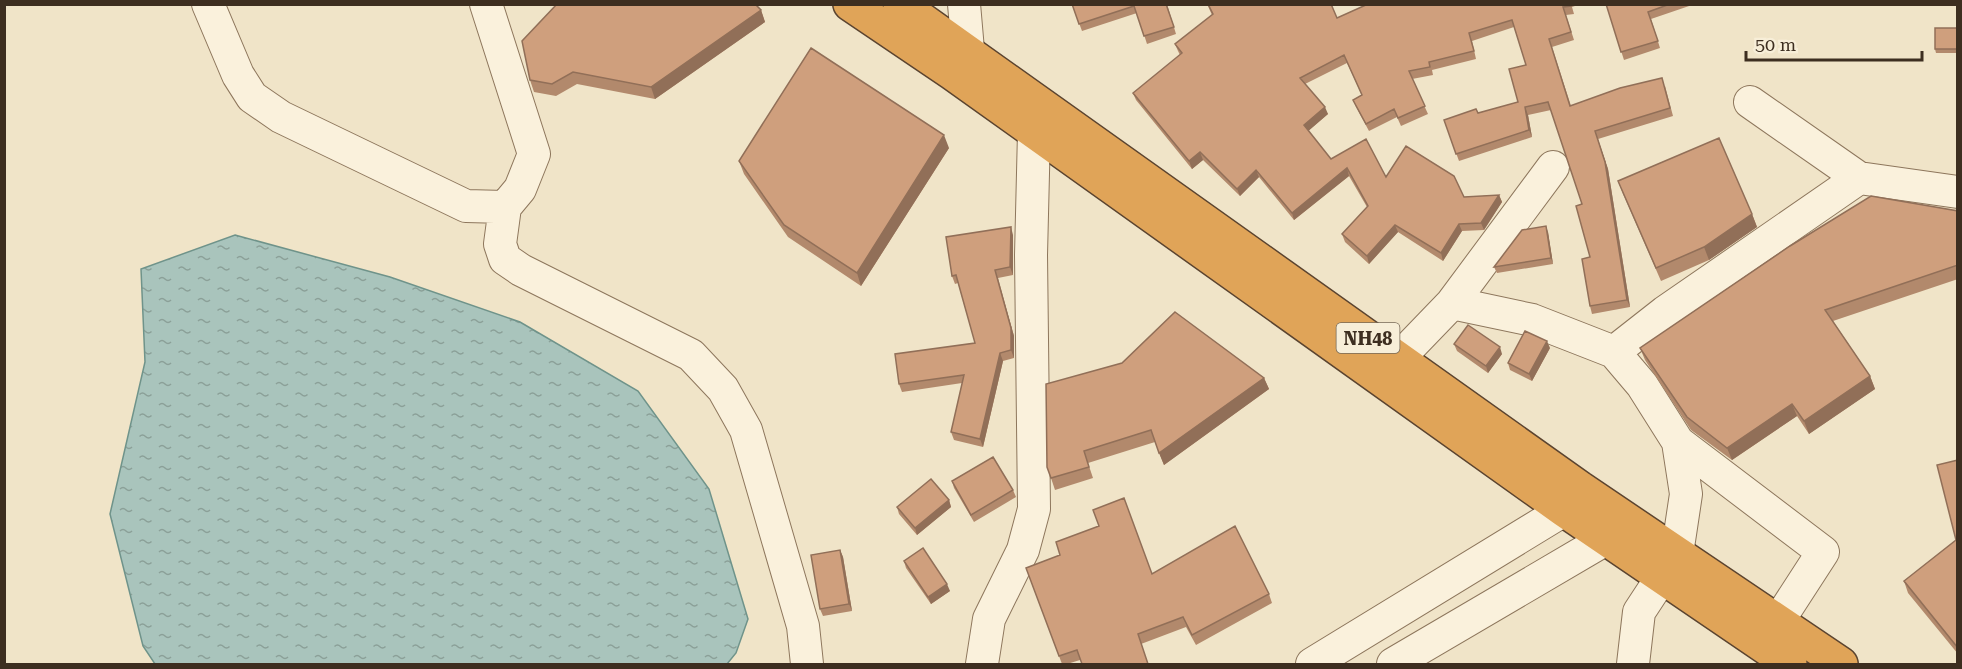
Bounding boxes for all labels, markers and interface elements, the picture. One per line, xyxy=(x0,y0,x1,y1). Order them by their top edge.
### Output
scale bar xyxy=(1746,24,1922,62)
text: 50 m xyxy=(1755,34,1796,55)
road number: NH48 xyxy=(1336,323,1400,353)

